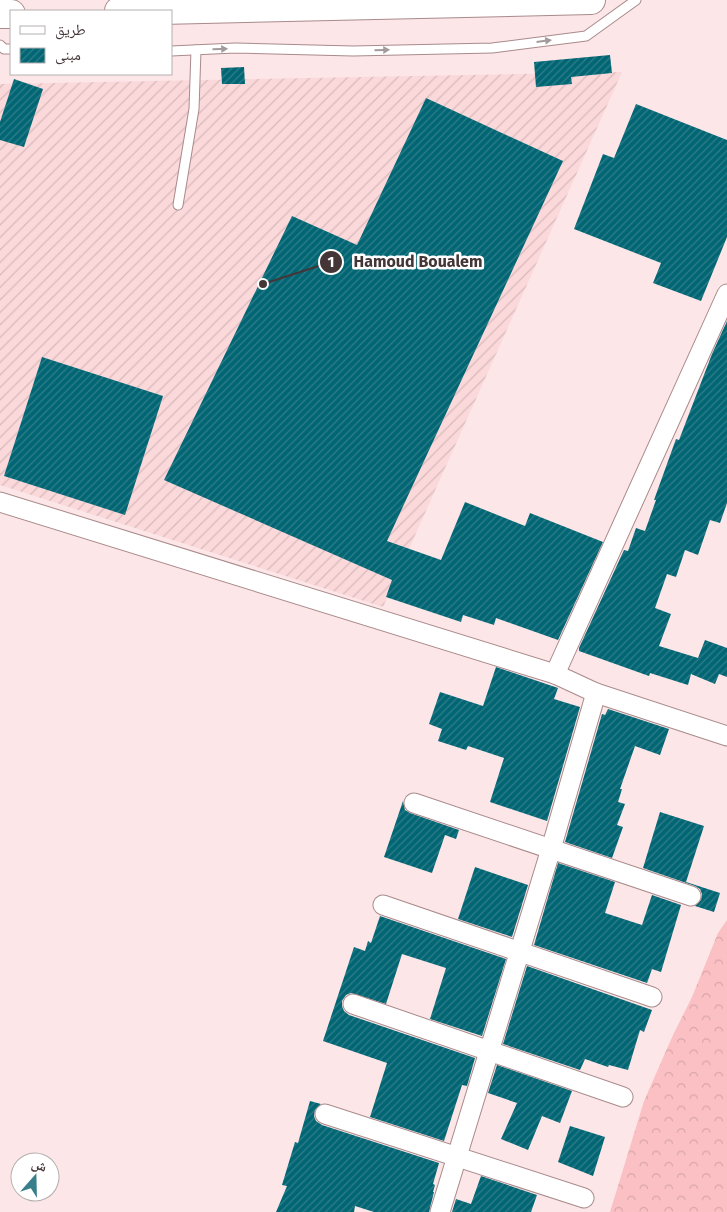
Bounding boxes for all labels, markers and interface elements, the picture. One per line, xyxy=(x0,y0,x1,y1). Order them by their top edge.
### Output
legend xyxy=(10,10,172,75)
text: طريق xyxy=(55,21,86,40)
one-way arrow xyxy=(537,37,553,45)
one-way arrow xyxy=(212,45,228,53)
text: مبنى xyxy=(55,46,81,65)
one-way arrow xyxy=(375,46,391,54)
callout: Hamoud Boualem xyxy=(319,246,493,277)
text: Hamoud Boualem xyxy=(354,252,482,271)
text: 1 xyxy=(328,253,334,271)
north arrow xyxy=(10,1152,60,1202)
text: ش xyxy=(29,1155,49,1176)

